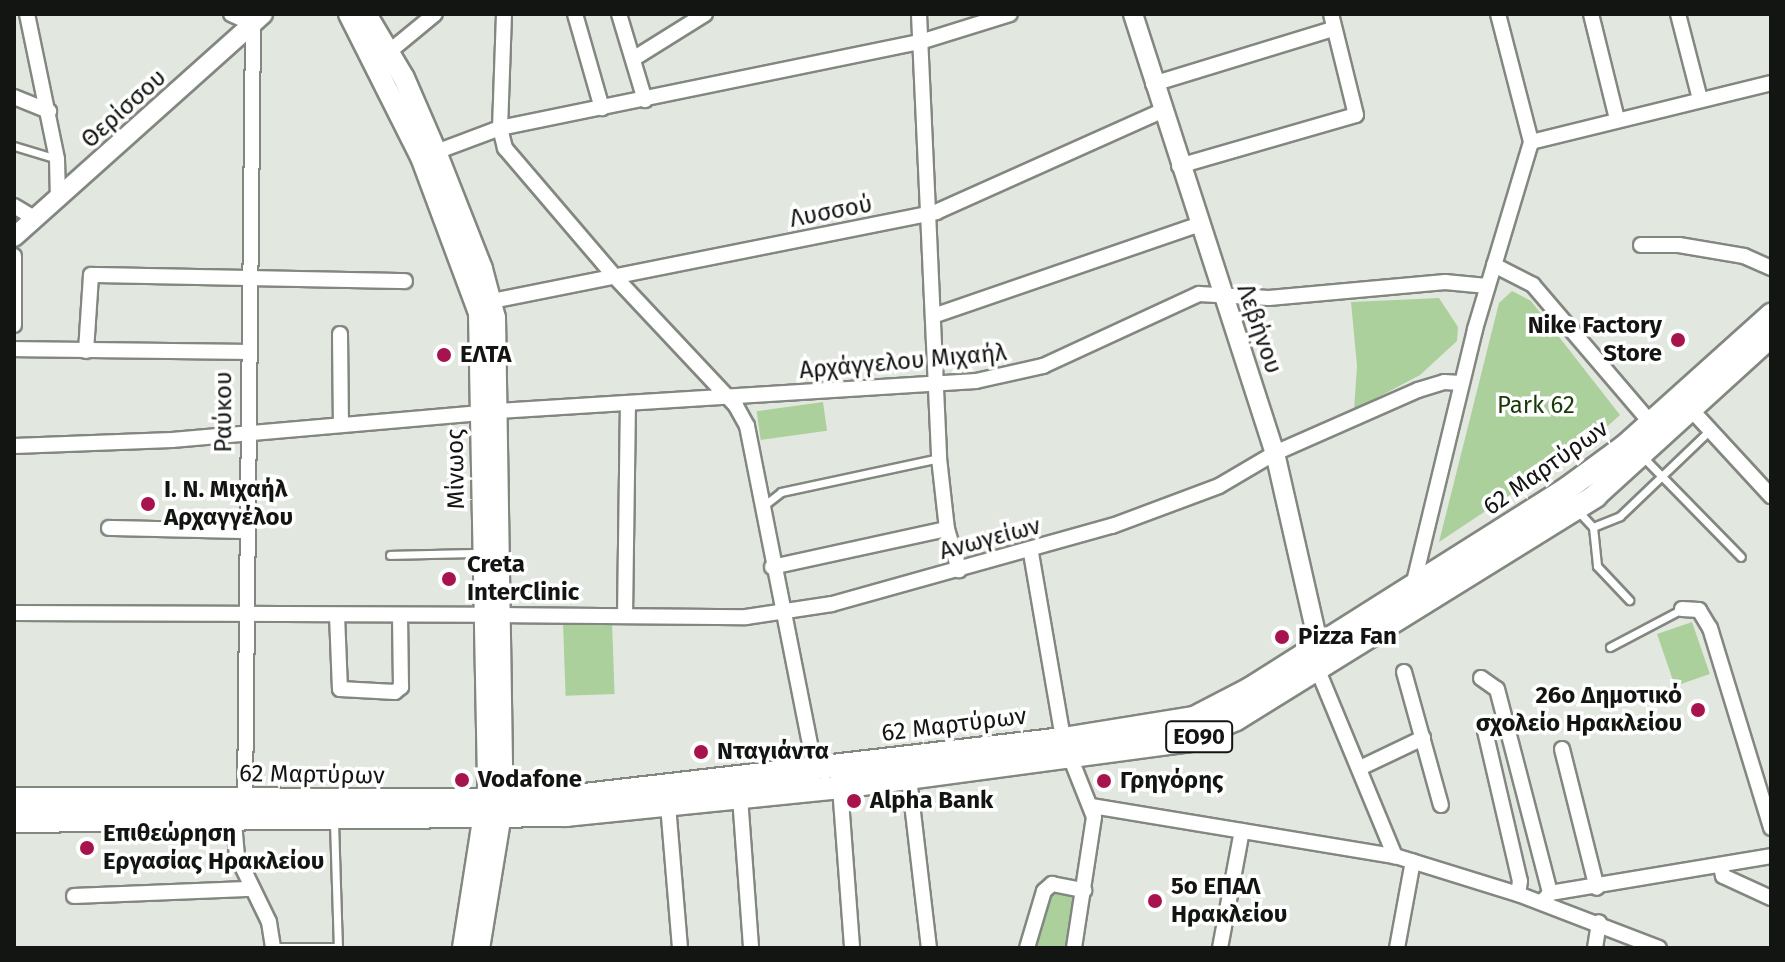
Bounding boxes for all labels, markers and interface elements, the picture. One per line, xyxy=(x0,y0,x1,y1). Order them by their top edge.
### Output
street label: Θερίσσου xyxy=(76,63,172,155)
street label: Λυσσού xyxy=(787,190,875,234)
street label: Λεβήνου xyxy=(1230,280,1288,378)
place label: Nike Factory Store xyxy=(1528,312,1662,368)
marker: Nike Factory Store xyxy=(1669,331,1687,349)
street label: Αρχάγγελου Μιχαήλ xyxy=(798,339,1008,385)
place label: ΕΛΤΑ xyxy=(460,341,512,369)
marker: ΕΛΤΑ xyxy=(435,346,453,364)
street label: Ραύκου xyxy=(210,371,238,453)
park label: Park 62 xyxy=(1497,392,1575,420)
street label: 62 Μαρτύρων xyxy=(1478,414,1614,522)
street label: Μίνωος xyxy=(441,428,471,510)
place label: Ι. Ν. Μιχαήλ Αρχαγγέλου xyxy=(164,476,293,532)
marker: Ι. Ν. Μιχαήλ Αρχαγγέλου xyxy=(139,495,157,513)
street label: Ανωγείων xyxy=(936,512,1044,566)
place label: Creta InterClinic xyxy=(467,551,579,607)
marker: Creta InterClinic xyxy=(438,568,460,590)
place label: Pizza Fan xyxy=(1298,623,1397,651)
marker: Pizza Fan xyxy=(1273,628,1291,646)
place label: 26ο Δημοτικό σχολείο Ηρακλείου xyxy=(1476,682,1682,738)
marker: 26ο Δημοτικό σχολείο Ηρακλείου xyxy=(1689,701,1707,719)
street label: 62 Μαρτύρων xyxy=(880,702,1028,748)
road number: ΕΟ90 xyxy=(1165,719,1233,755)
place label: Νταγιάντα xyxy=(717,738,829,766)
marker: Νταγιάντα xyxy=(692,743,710,761)
street label: 62 Μαρτύρων xyxy=(239,759,385,791)
place label: Vodafone xyxy=(478,766,582,794)
place label: Γρηγόρης xyxy=(1120,767,1224,795)
marker: Vodafone xyxy=(453,771,471,789)
marker: Γρηγόρης xyxy=(1095,772,1113,790)
place label: Alpha Bank xyxy=(870,787,993,815)
marker: Alpha Bank xyxy=(845,792,863,810)
place label: Επιθεώρηση Εργασίας Ηρακλείου xyxy=(103,820,324,876)
marker: Επιθεώρηση Εργασίας Ηρακλείου xyxy=(78,839,96,857)
place label: 5ο ΕΠΑΛ Ηρακλείου xyxy=(1171,873,1287,929)
marker: 5ο ΕΠΑΛ Ηρακλείου xyxy=(1146,892,1164,910)

